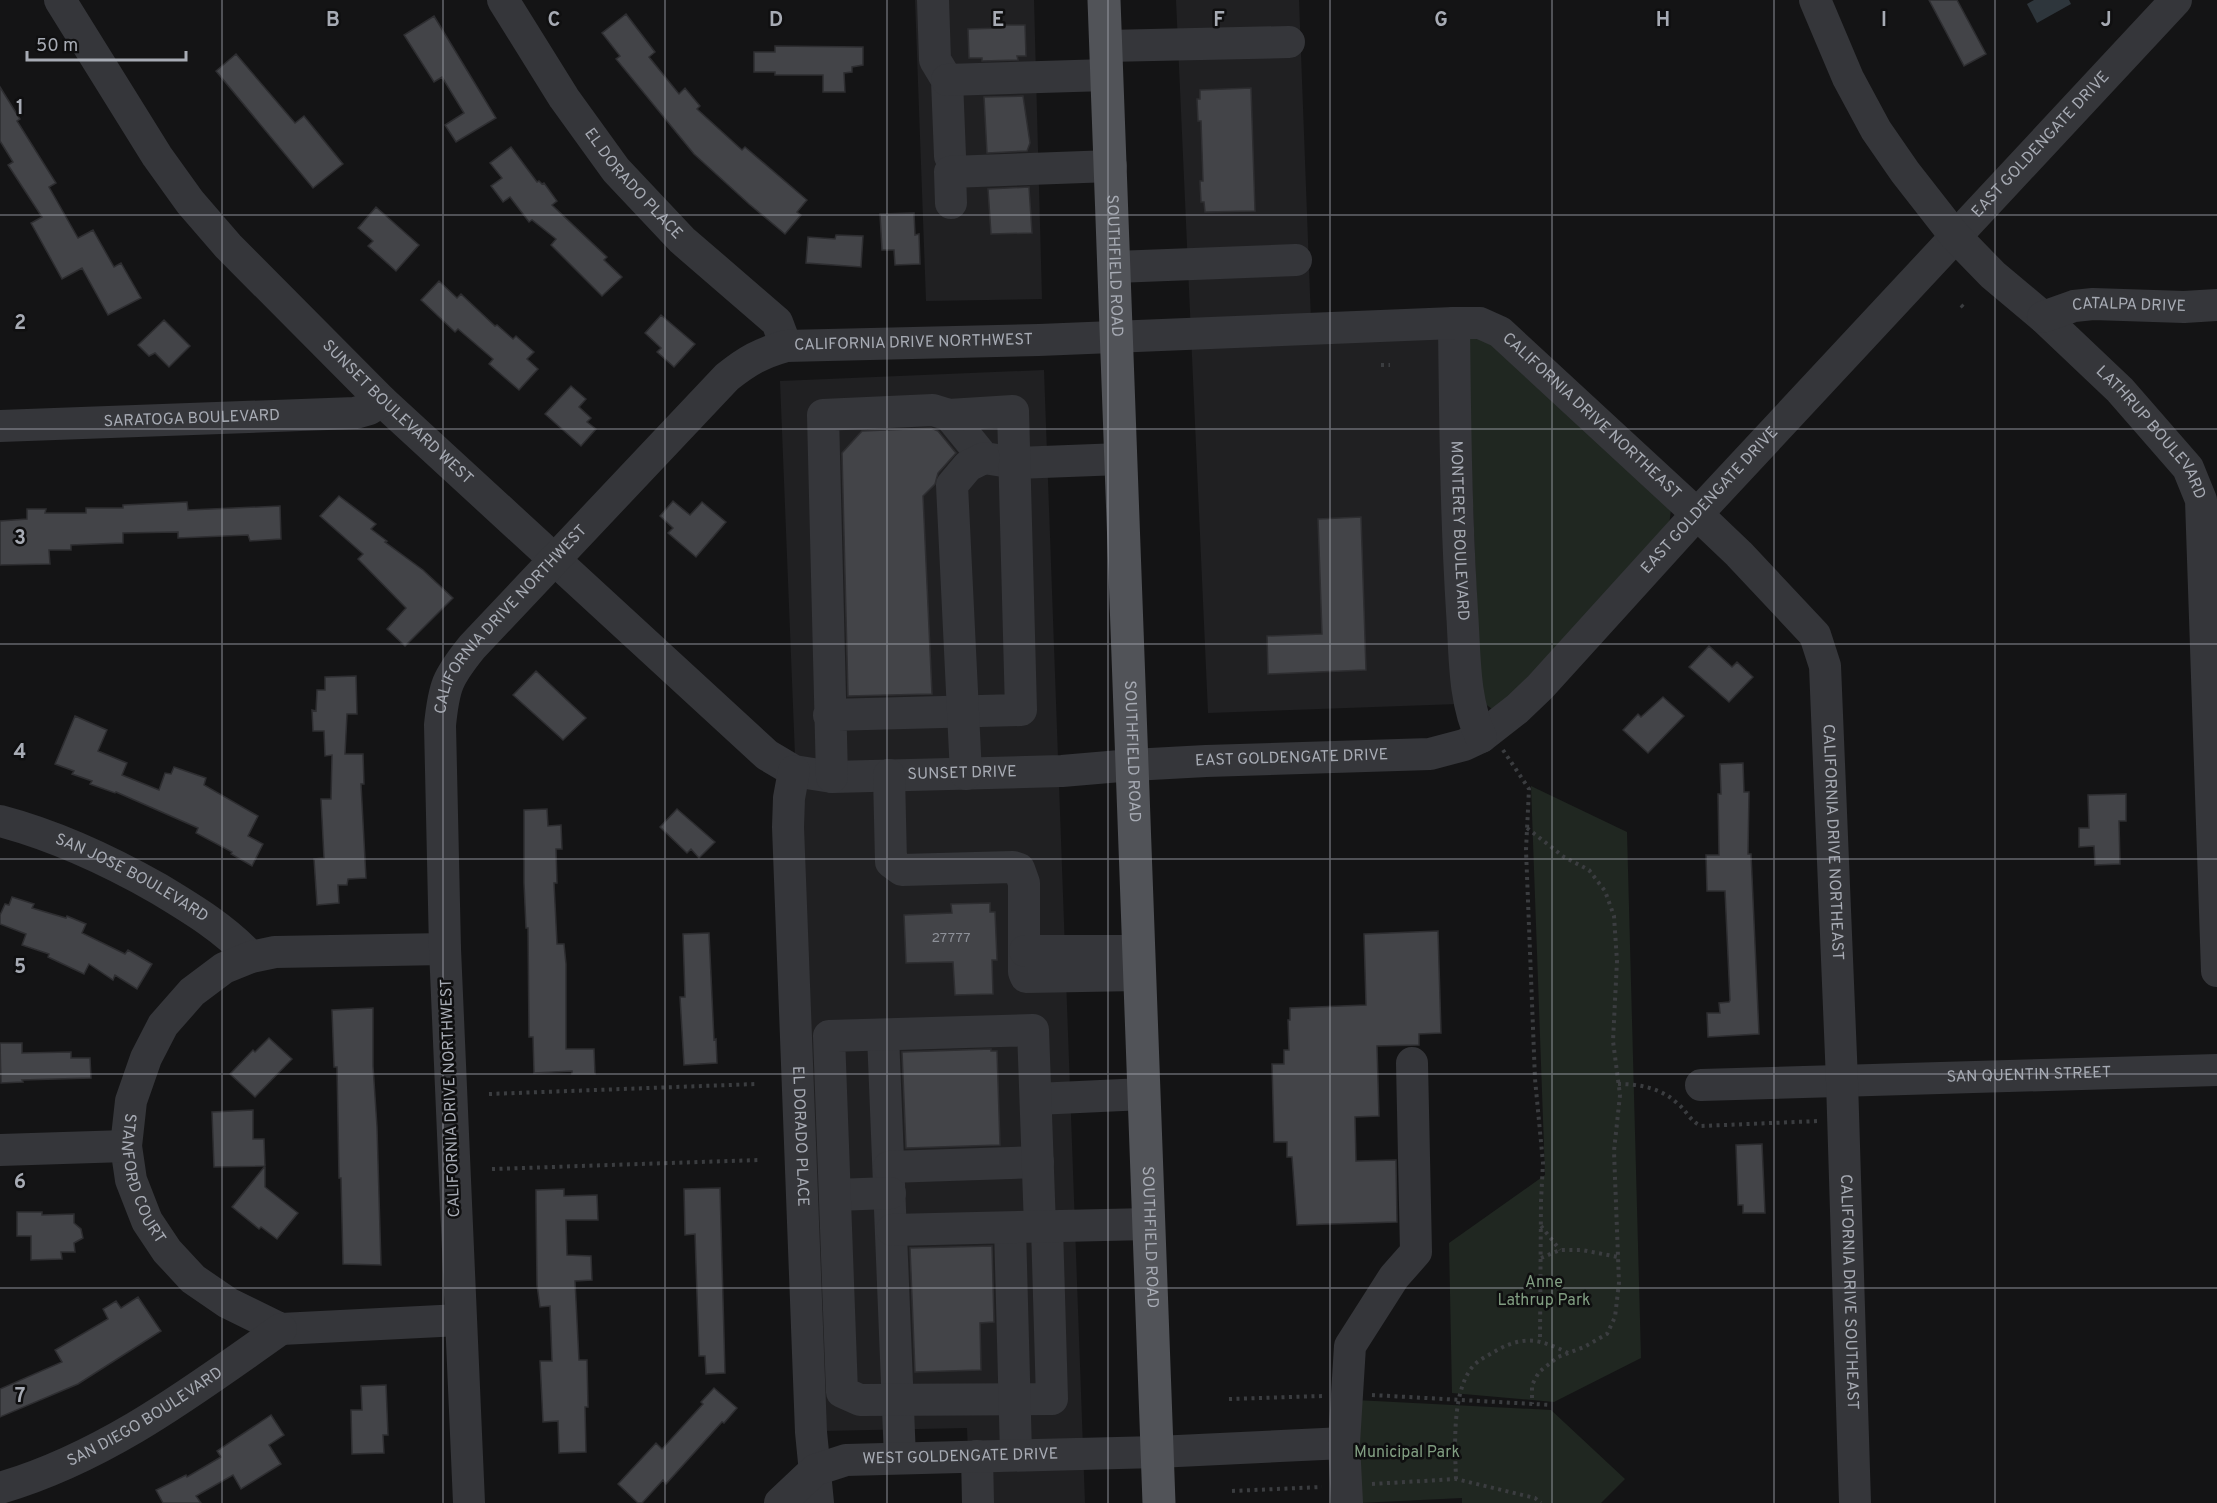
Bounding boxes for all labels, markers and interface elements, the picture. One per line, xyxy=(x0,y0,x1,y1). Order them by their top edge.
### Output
text: B xyxy=(326,8,340,34)
text: C xyxy=(548,8,560,34)
text: D xyxy=(769,8,783,34)
text: E xyxy=(992,8,1004,34)
text: F xyxy=(1213,8,1225,34)
text: G xyxy=(1434,8,1448,34)
text: H xyxy=(1656,8,1670,34)
text: I xyxy=(1881,8,1887,34)
text: J xyxy=(2100,8,2112,34)
scale bar xyxy=(27,24,186,62)
text: 50 m xyxy=(36,35,78,58)
street label: EAST GOLDENGATE DRIVE xyxy=(1968,67,2114,222)
text: 1 xyxy=(16,96,24,122)
street label: EL DORADO PLACE xyxy=(579,125,687,244)
street label: SOUTHFIELD ROAD xyxy=(1101,194,1126,337)
street label: CATALPA DRIVE xyxy=(2071,294,2186,317)
text: 2 xyxy=(14,311,26,337)
street label: CALIFORNIA DRIVE NORTHEAST xyxy=(1498,329,1685,504)
street label: CALIFORNIA DRIVE NORTHWEST xyxy=(794,330,1033,356)
street label: SUNSET BOULEVARD WEST xyxy=(318,336,477,489)
street label: LATHRUP BOULEVARD xyxy=(2091,362,2210,502)
street label: SARATOGA BOULEVARD xyxy=(103,406,280,432)
street label: EAST GOLDENGATE DRIVE xyxy=(1637,423,1783,578)
street label: MONTEREY BOULEVARD xyxy=(1446,441,1473,622)
street label: CALIFORNIA DRIVE NORTHWEST xyxy=(431,521,592,715)
text: 3 xyxy=(14,526,26,552)
street label: SOUTHFIELD ROAD xyxy=(1119,680,1144,823)
street label: CALIFORNIA DRIVE NORTHEAST xyxy=(1817,724,1847,961)
text: 4 xyxy=(14,740,26,766)
street label: EAST GOLDENGATE DRIVE xyxy=(1195,745,1389,772)
street label: SUNSET DRIVE xyxy=(907,762,1017,785)
street label: SAN JOSE BOULEVARD xyxy=(52,830,212,927)
house number: 27777 xyxy=(931,930,971,947)
text: 5 xyxy=(14,955,26,981)
street label: CALIFORNIA DRIVE NORTHWEST xyxy=(437,978,465,1218)
street label: SAN QUENTIN STREET xyxy=(1946,1063,2111,1088)
street label: EL DORADO PLACE xyxy=(787,1066,812,1207)
street label: STANFORD COURT xyxy=(115,1112,169,1248)
street label: SOUTHFIELD ROAD xyxy=(1137,1166,1162,1309)
text: 6 xyxy=(14,1170,26,1196)
street label: CALIFORNIA DRIVE SOUTHEAST xyxy=(1835,1174,1862,1410)
park label: Anne Lathrup Park xyxy=(1497,1273,1591,1311)
street label: SAN DIEGO BOULEVARD xyxy=(64,1363,227,1472)
text: 7 xyxy=(15,1384,25,1410)
park label: Municipal Park xyxy=(1354,1443,1460,1463)
street label: WEST GOLDENGATE DRIVE xyxy=(862,1445,1058,1470)

